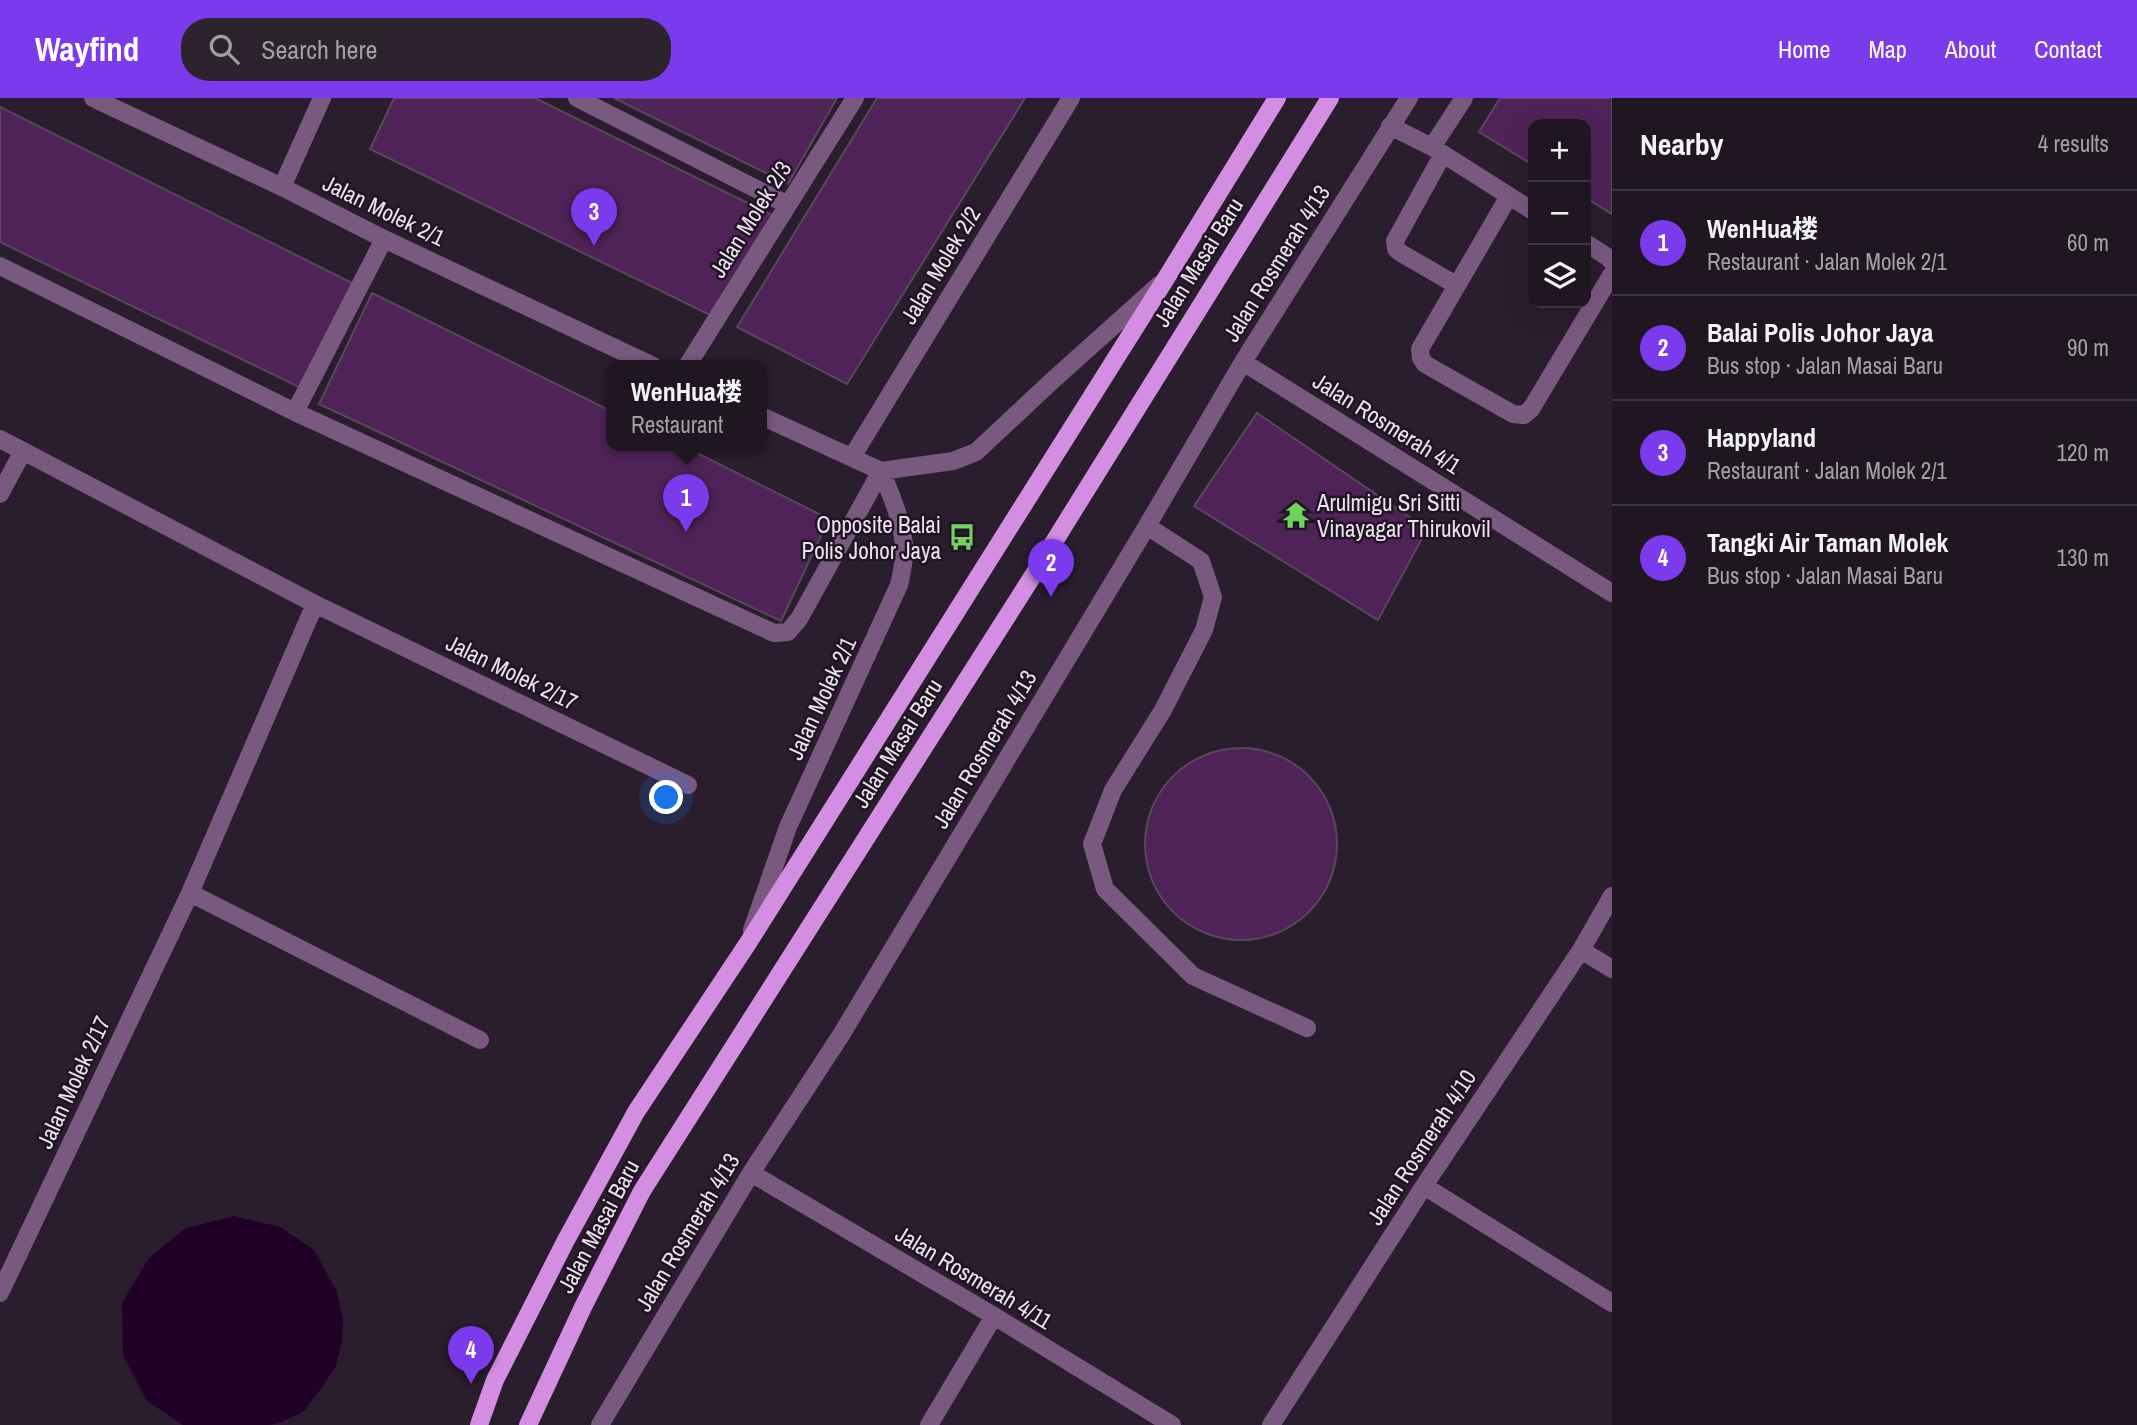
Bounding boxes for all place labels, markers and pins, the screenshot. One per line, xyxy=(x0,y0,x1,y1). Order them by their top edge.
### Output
pin: 3 xyxy=(571,188,617,246)
pin: 1 xyxy=(663,474,709,532)
place label: Arulmigu Sri Sitti Vinayagar Thirukovil xyxy=(1316,487,1490,544)
temple icon: Arulmigu Sri Sitti Vinayagar Thirukovil xyxy=(1281,500,1311,530)
place label: Opposite Balai Polis Johor Jaya xyxy=(802,509,942,566)
bus stop icon: Opposite Balai Polis Johor Jaya xyxy=(947,522,977,552)
pin: 2 xyxy=(1028,539,1074,597)
pin: 4 xyxy=(448,1326,494,1384)

